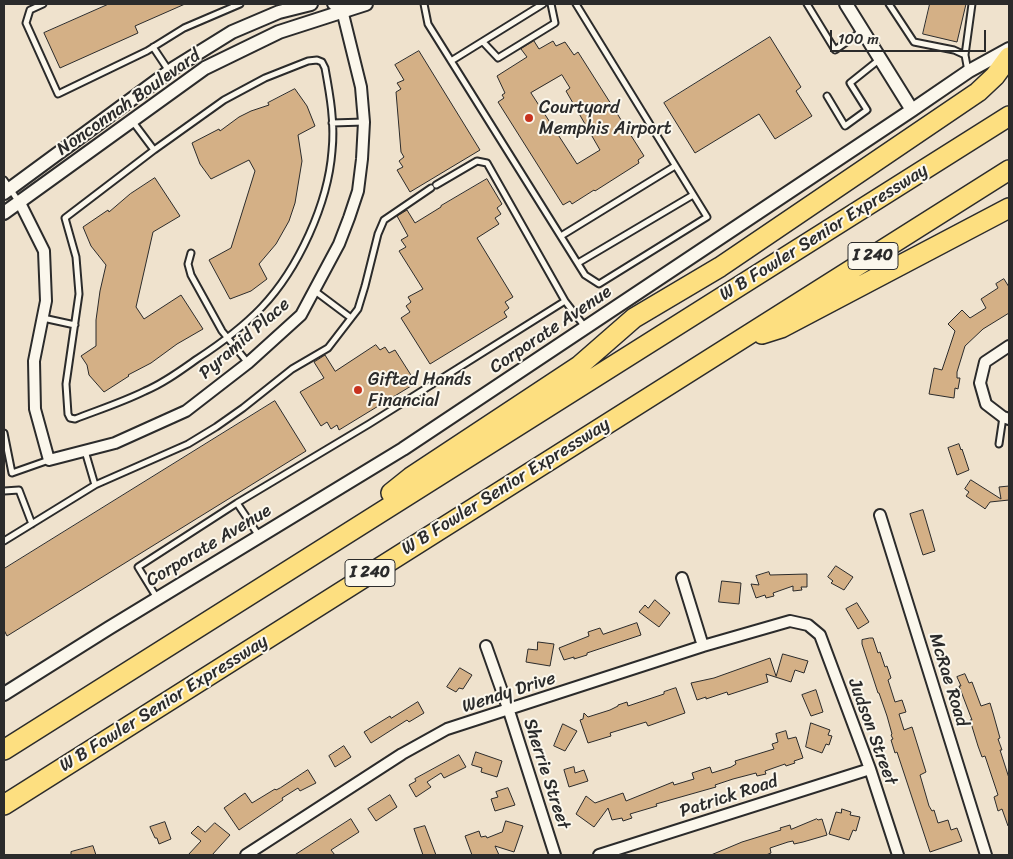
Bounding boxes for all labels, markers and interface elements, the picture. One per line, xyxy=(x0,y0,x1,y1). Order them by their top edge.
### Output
scale bar xyxy=(833,20,989,52)
text: 100 m xyxy=(838,26,879,52)
street label: Nonconnah Boulevard xyxy=(53,45,205,161)
place label: Courtyard Memphis Airport xyxy=(539,97,672,140)
marker: Courtyard Memphis Airport xyxy=(523,112,535,124)
street label: W B Fowler Senior Expressway xyxy=(716,160,932,306)
road number: I 240 xyxy=(848,242,898,270)
street label: Corporate Avenue xyxy=(486,281,616,379)
street label: Pyramid Place xyxy=(195,294,295,384)
place label: Gifted Hands Financial xyxy=(368,369,471,412)
marker: Gifted Hands Financial xyxy=(352,384,364,396)
street label: W B Fowler Senior Expressway xyxy=(398,414,614,560)
street label: Corporate Avenue xyxy=(143,500,275,592)
road number: I 240 xyxy=(345,560,395,586)
street label: W B Fowler Senior Expressway xyxy=(56,631,272,777)
street label: McRae Road xyxy=(924,631,972,729)
street label: Wendy Drive xyxy=(460,668,558,718)
street label: Judson Street xyxy=(843,676,901,788)
street label: Sherrie Street xyxy=(518,716,574,832)
street label: Patrick Road xyxy=(677,771,781,823)

